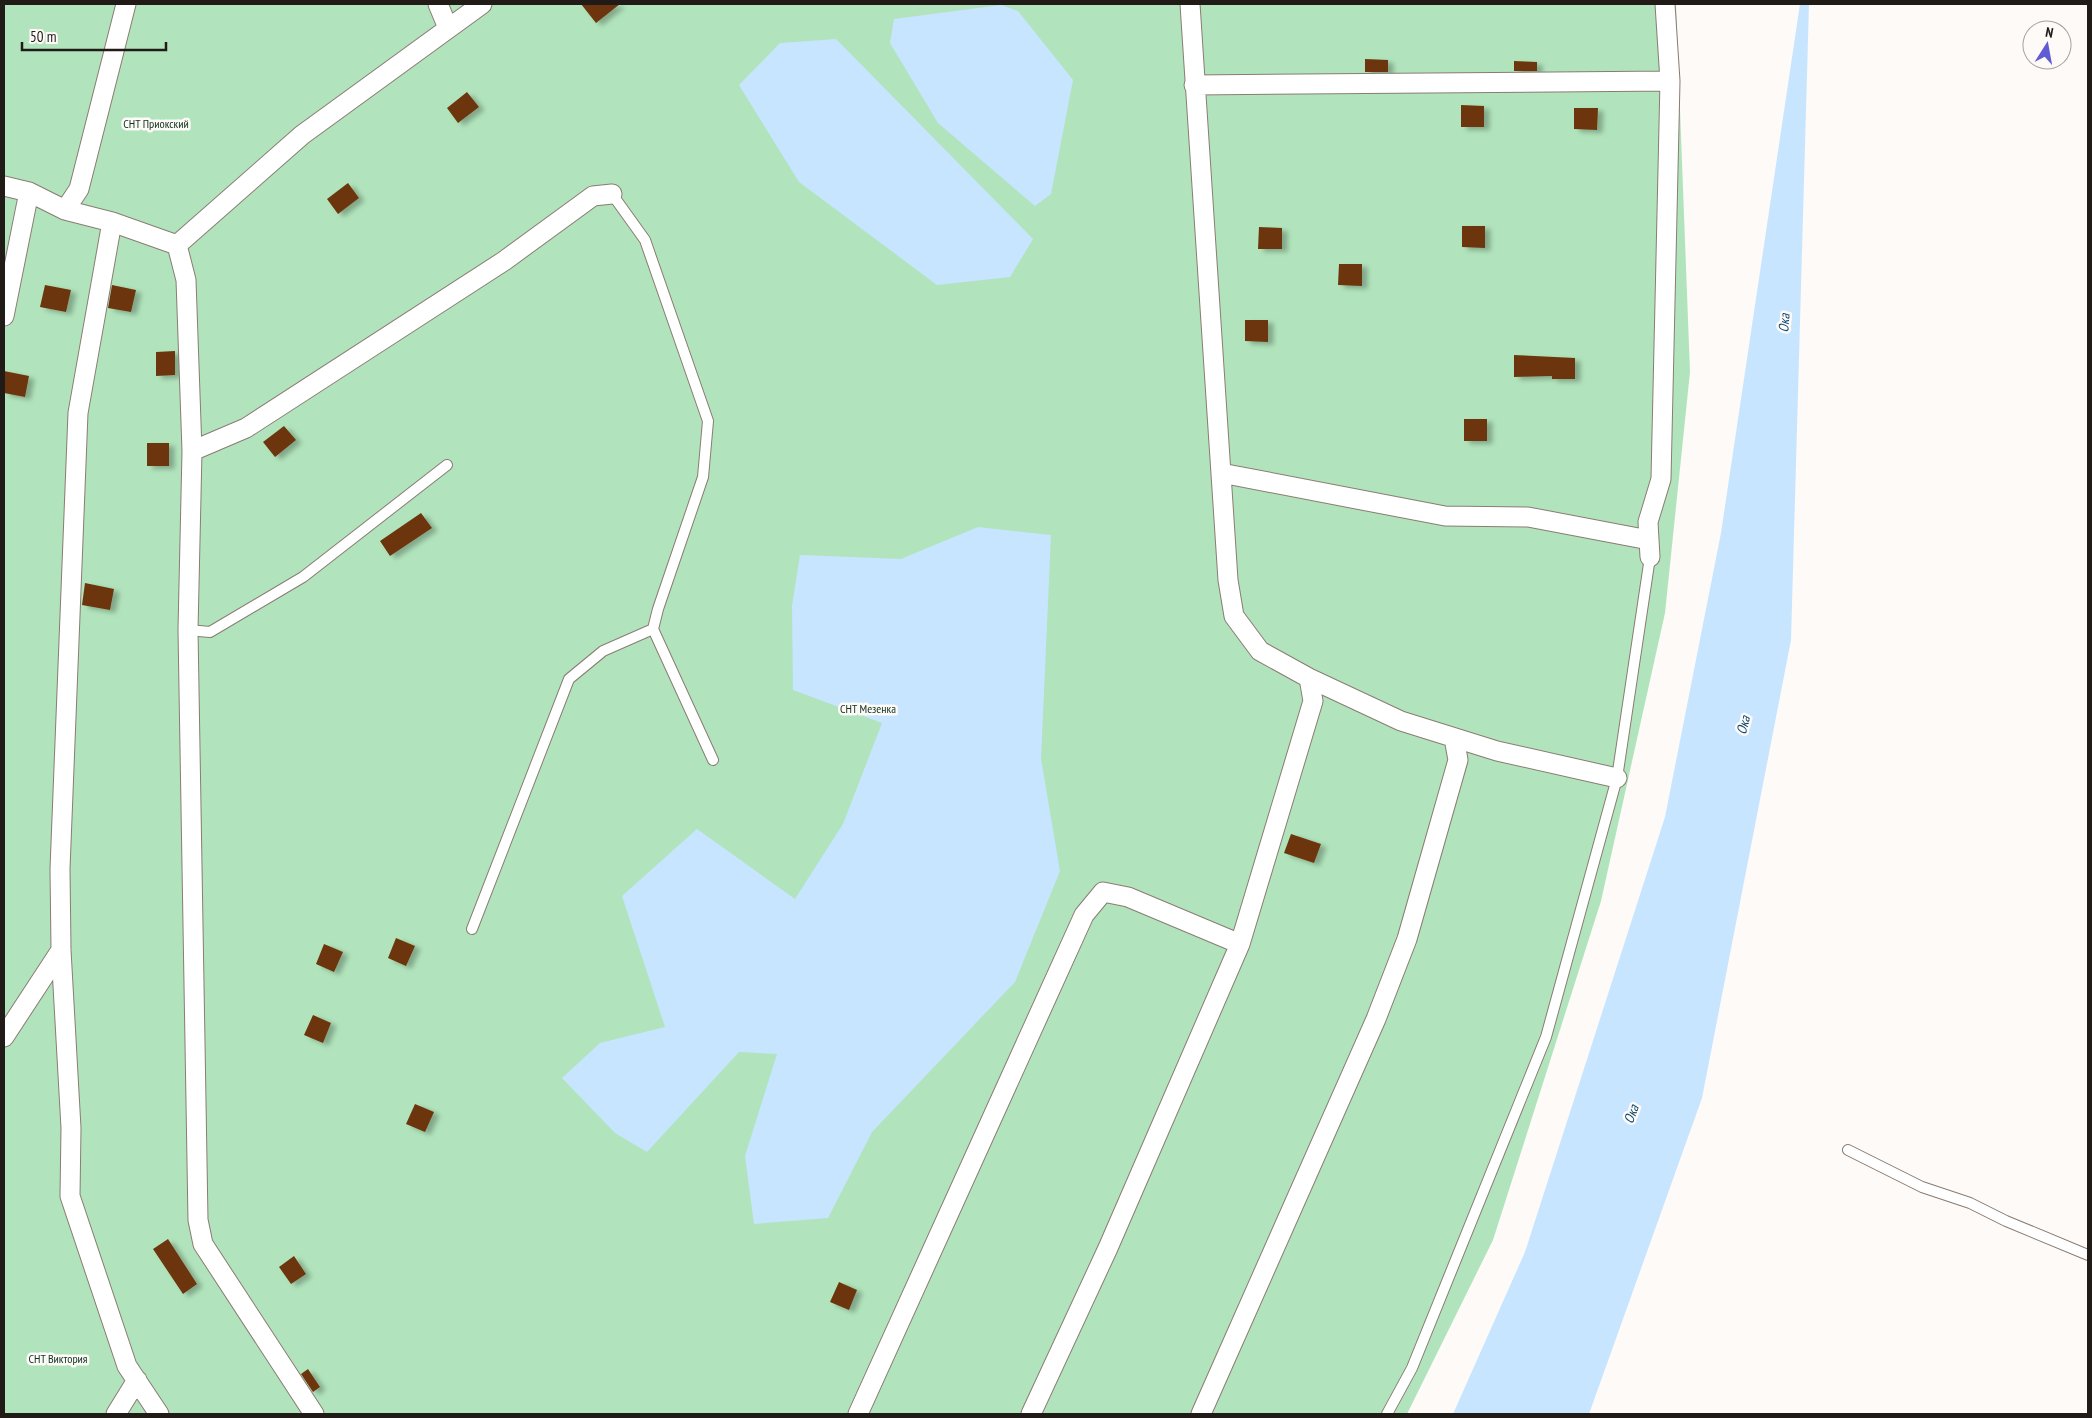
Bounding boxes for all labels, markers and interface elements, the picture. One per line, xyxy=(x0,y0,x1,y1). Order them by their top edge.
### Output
scale bar xyxy=(22,20,166,52)
north arrow xyxy=(2022,20,2072,70)
text: N xyxy=(2044,23,2055,42)
text: 50 m xyxy=(30,27,56,46)
park label: СНТ Приокский xyxy=(123,116,189,131)
water label: Ока xyxy=(1774,312,1794,333)
park label: СНТ Мезенка xyxy=(840,701,896,716)
water label: Ока xyxy=(1732,712,1754,736)
water label: Ока xyxy=(1619,1101,1643,1126)
park label: СНТ Виктория xyxy=(28,1351,88,1366)

